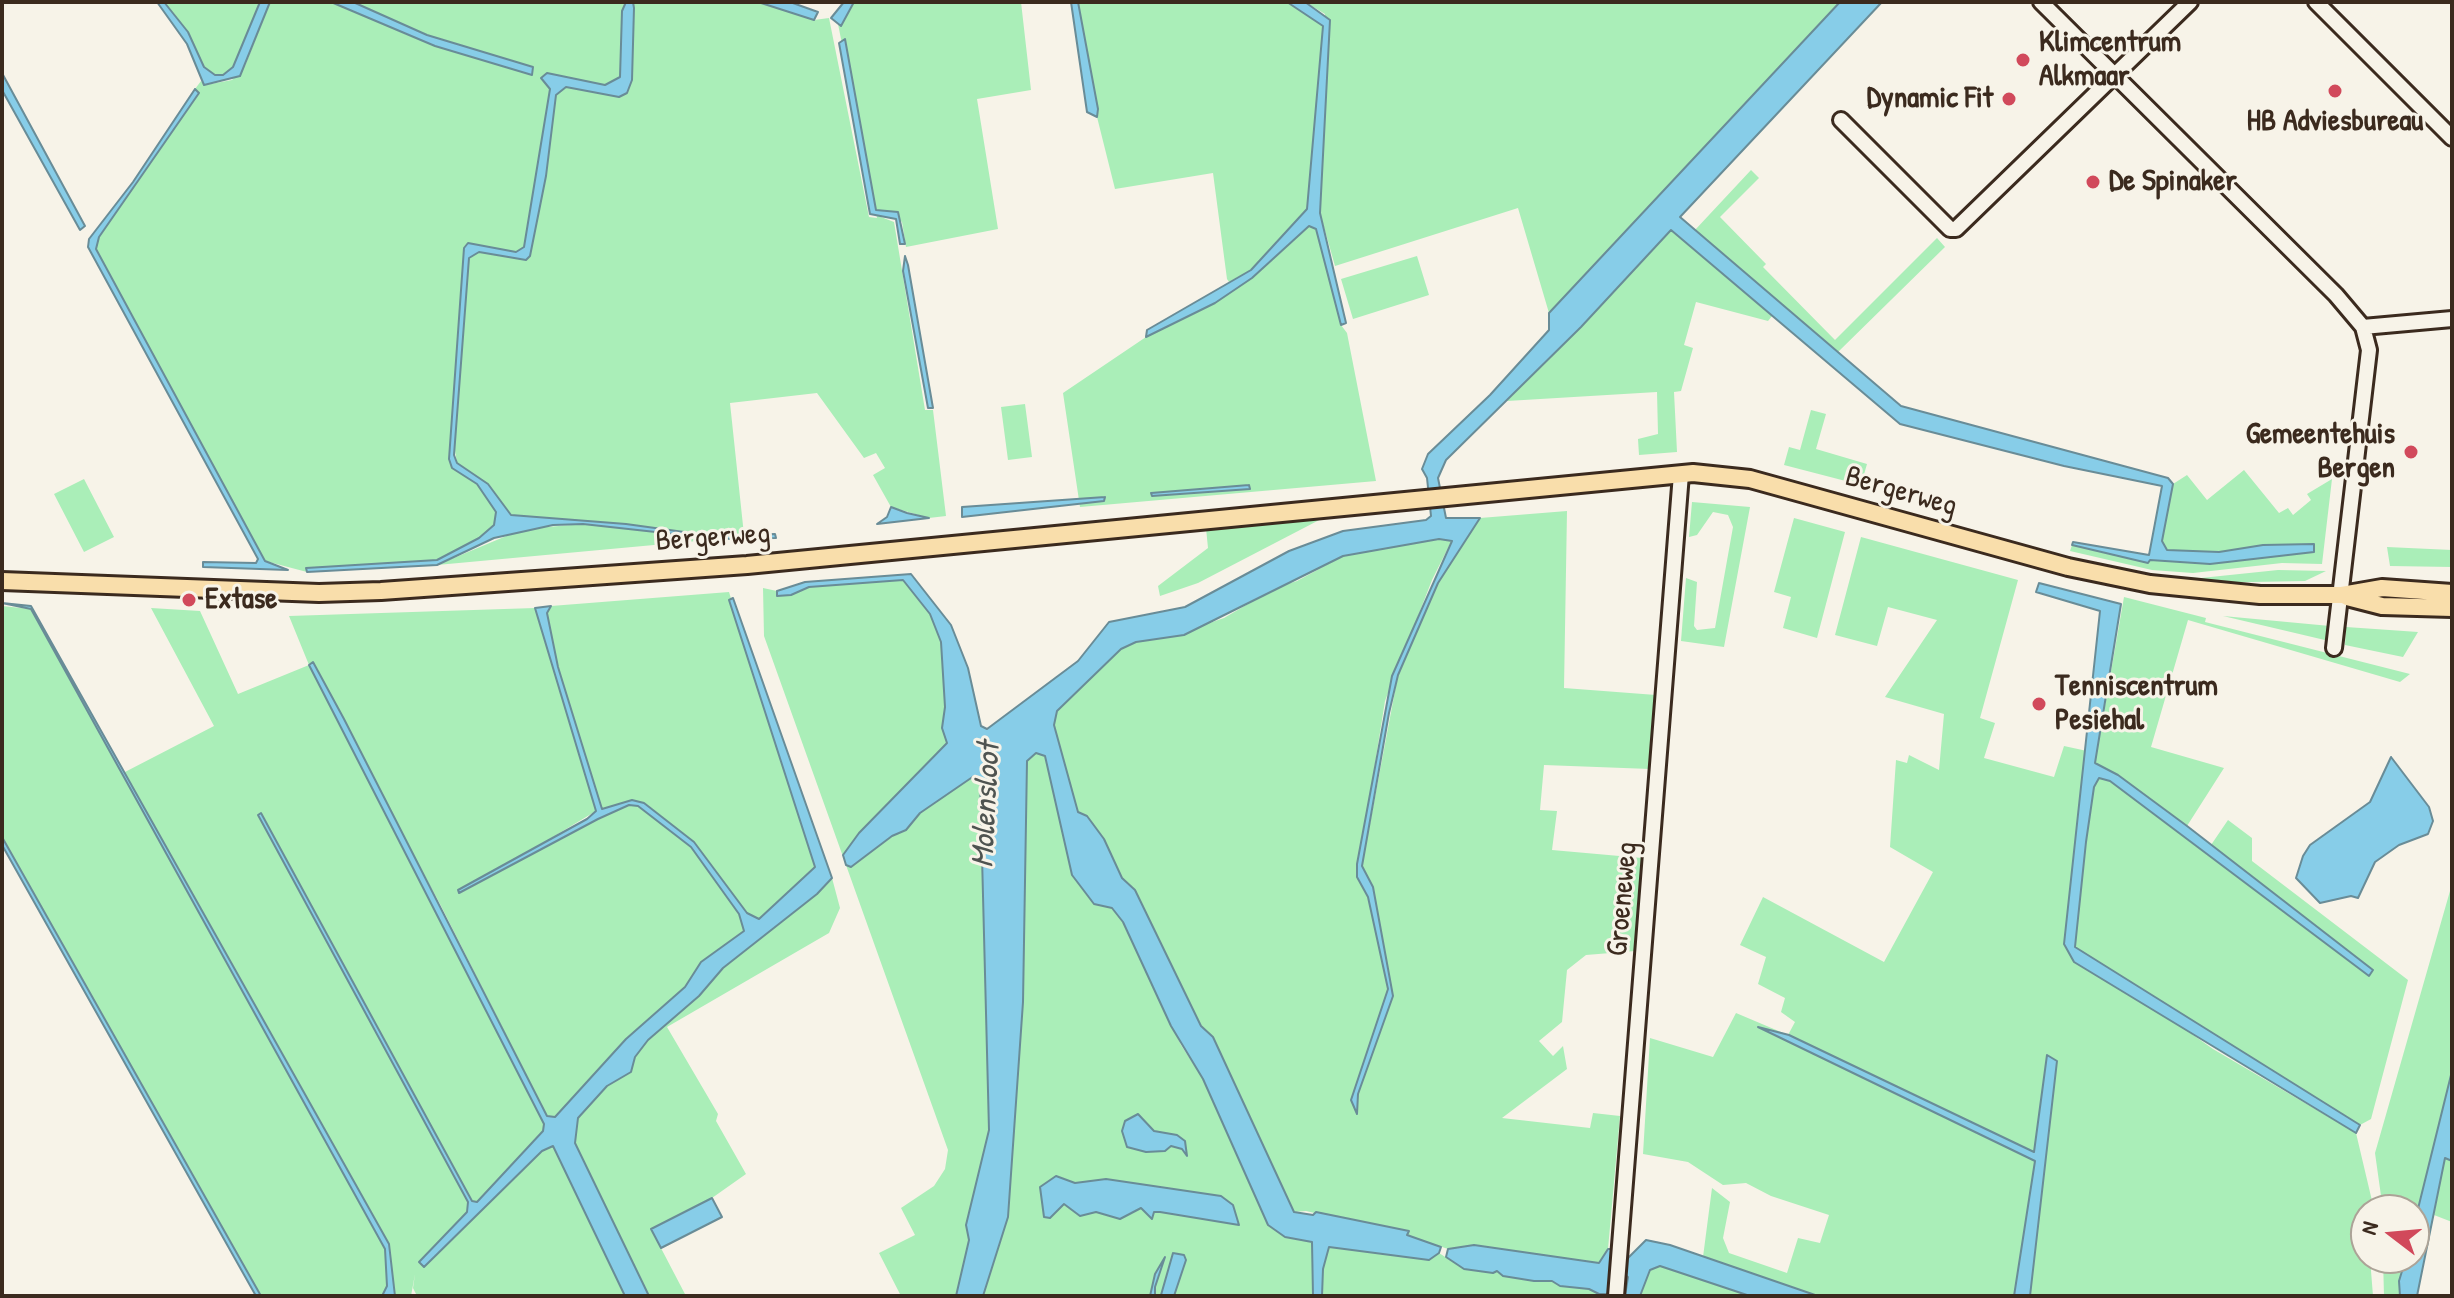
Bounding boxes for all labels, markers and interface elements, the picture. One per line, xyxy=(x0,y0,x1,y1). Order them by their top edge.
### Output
place label: Klimcentrum Alkmaar xyxy=(2039,25,2181,96)
marker: Klimcentrum Alkmaar xyxy=(2014,51,2032,69)
place label: Dynamic Fit xyxy=(1867,81,1993,117)
marker: HB Adviesbureau xyxy=(2326,82,2344,100)
marker: Dynamic Fit xyxy=(2000,90,2018,108)
place label: HB Adviesbureau xyxy=(2247,104,2423,140)
place label: De Spinaker xyxy=(2109,164,2237,200)
marker: De Spinaker xyxy=(2084,173,2102,191)
place label: Gemeentehuis Bergen xyxy=(2246,417,2395,488)
marker: Gemeentehuis Bergen xyxy=(2402,443,2420,461)
street label: Bergerweg xyxy=(1841,459,1961,525)
street label: Bergerweg xyxy=(655,516,771,560)
place label: Extase xyxy=(205,582,277,618)
marker: Extase xyxy=(180,591,198,609)
place label: Tenniscentrum Pesiehal xyxy=(2055,669,2218,740)
marker: Tenniscentrum Pesiehal xyxy=(2030,695,2048,713)
water label: Molensloot xyxy=(965,741,1009,869)
street label: Groeneweg xyxy=(1600,840,1646,958)
north arrow xyxy=(2350,1194,2430,1274)
text: N xyxy=(2353,1218,2385,1238)

